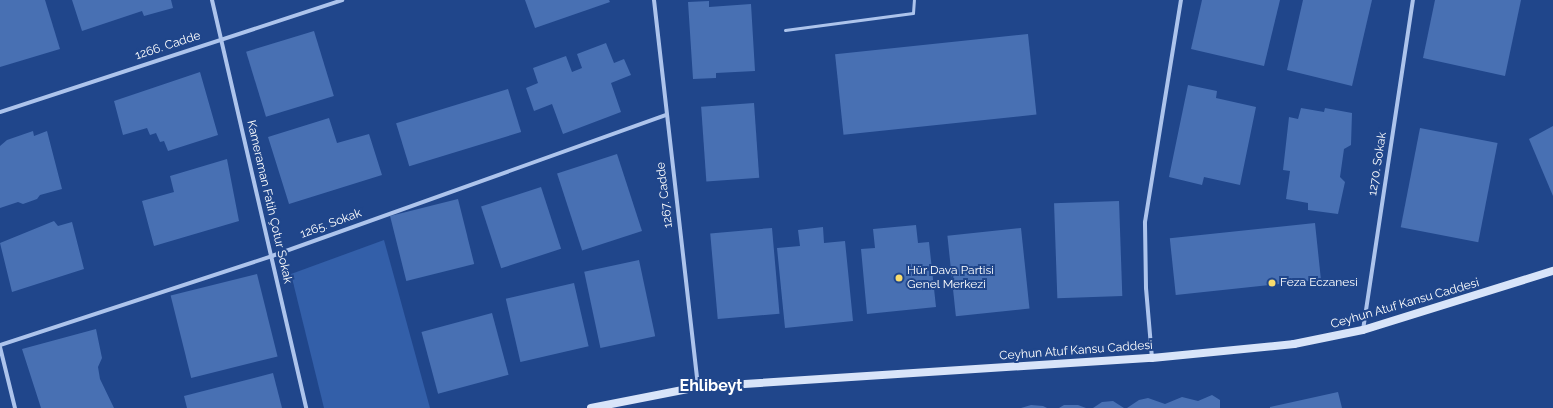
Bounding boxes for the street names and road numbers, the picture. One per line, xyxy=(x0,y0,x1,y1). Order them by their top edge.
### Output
street label: 1266. Cadde xyxy=(133,29,203,63)
street label: Kameraman Fatih Çotur Sokak xyxy=(243,119,295,285)
street label: 1270. Sokak xyxy=(1366,131,1390,197)
street label: 1267. Cadde xyxy=(654,161,676,229)
street label: 1265. Sokak xyxy=(298,206,364,242)
street label: Ceyhun Atuf Kansu Caddesi xyxy=(1329,276,1481,332)
street label: Ceyhun Atuf Kansu Caddesi xyxy=(999,338,1153,364)

